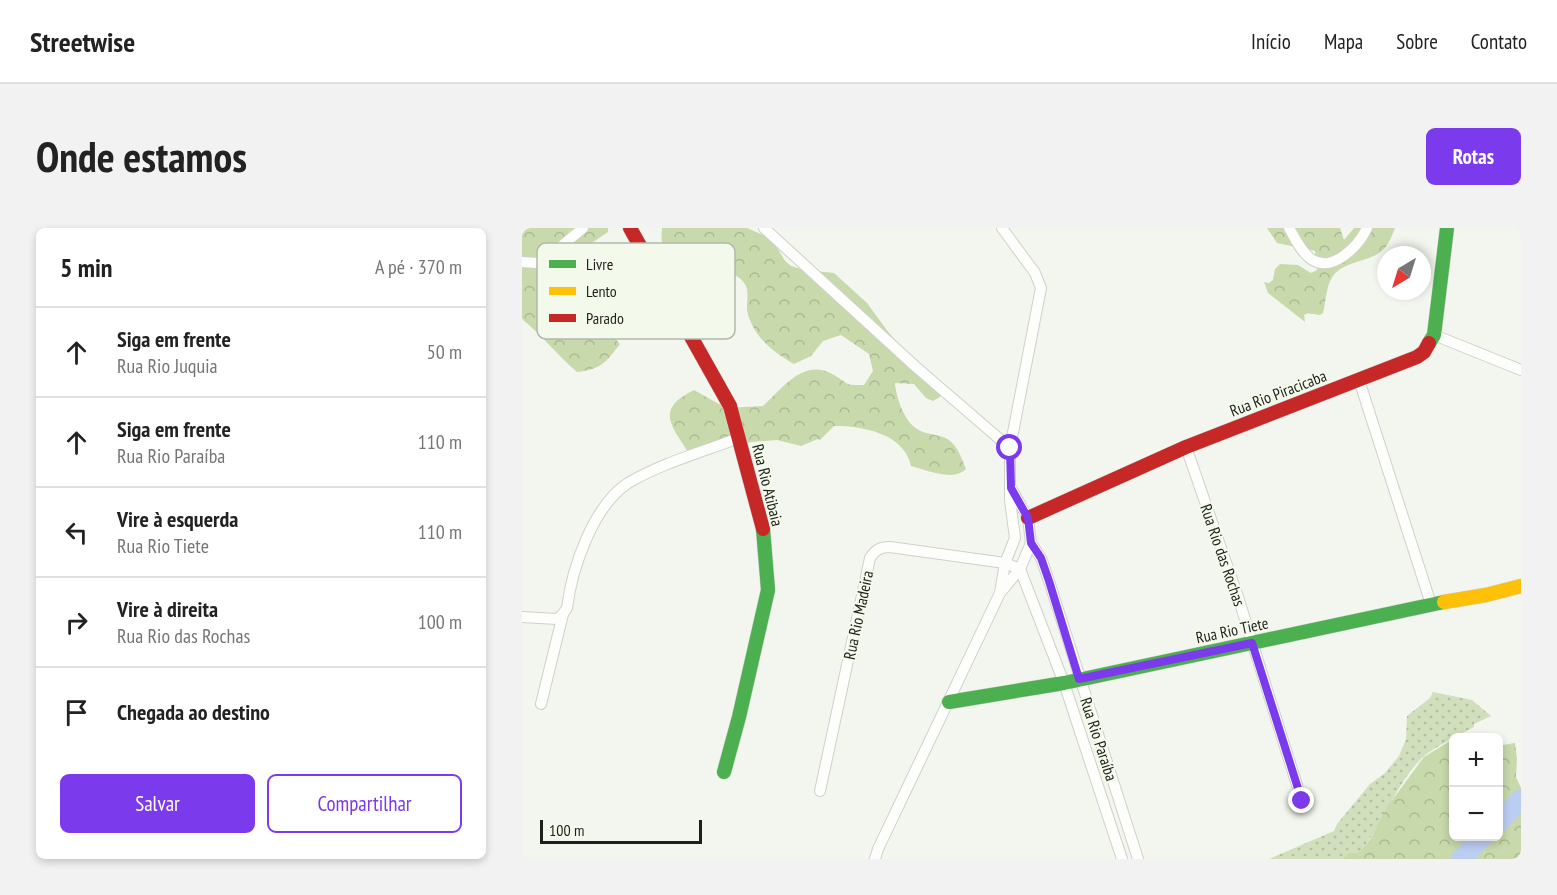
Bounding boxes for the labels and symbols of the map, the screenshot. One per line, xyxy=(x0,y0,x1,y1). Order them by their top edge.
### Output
legend xyxy=(537,243,735,339)
north arrow xyxy=(1377,246,1431,300)
text: Livre xyxy=(586,254,613,274)
text: Lento xyxy=(586,281,617,301)
text: Parado xyxy=(586,308,624,328)
street label: Rua Rio Piracicaba xyxy=(1227,365,1329,421)
route start xyxy=(996,434,1022,460)
street label: Rua Rio Atibaia xyxy=(748,442,788,528)
street label: Rua Rio das Rochas xyxy=(1196,501,1250,609)
street label: Rua Rio Madeira xyxy=(839,569,877,661)
street label: Rua Rio Tiete xyxy=(1194,613,1270,647)
street label: Rua Rio Paraíba xyxy=(1076,695,1122,783)
route end xyxy=(1288,787,1314,813)
scale bar xyxy=(540,817,702,844)

